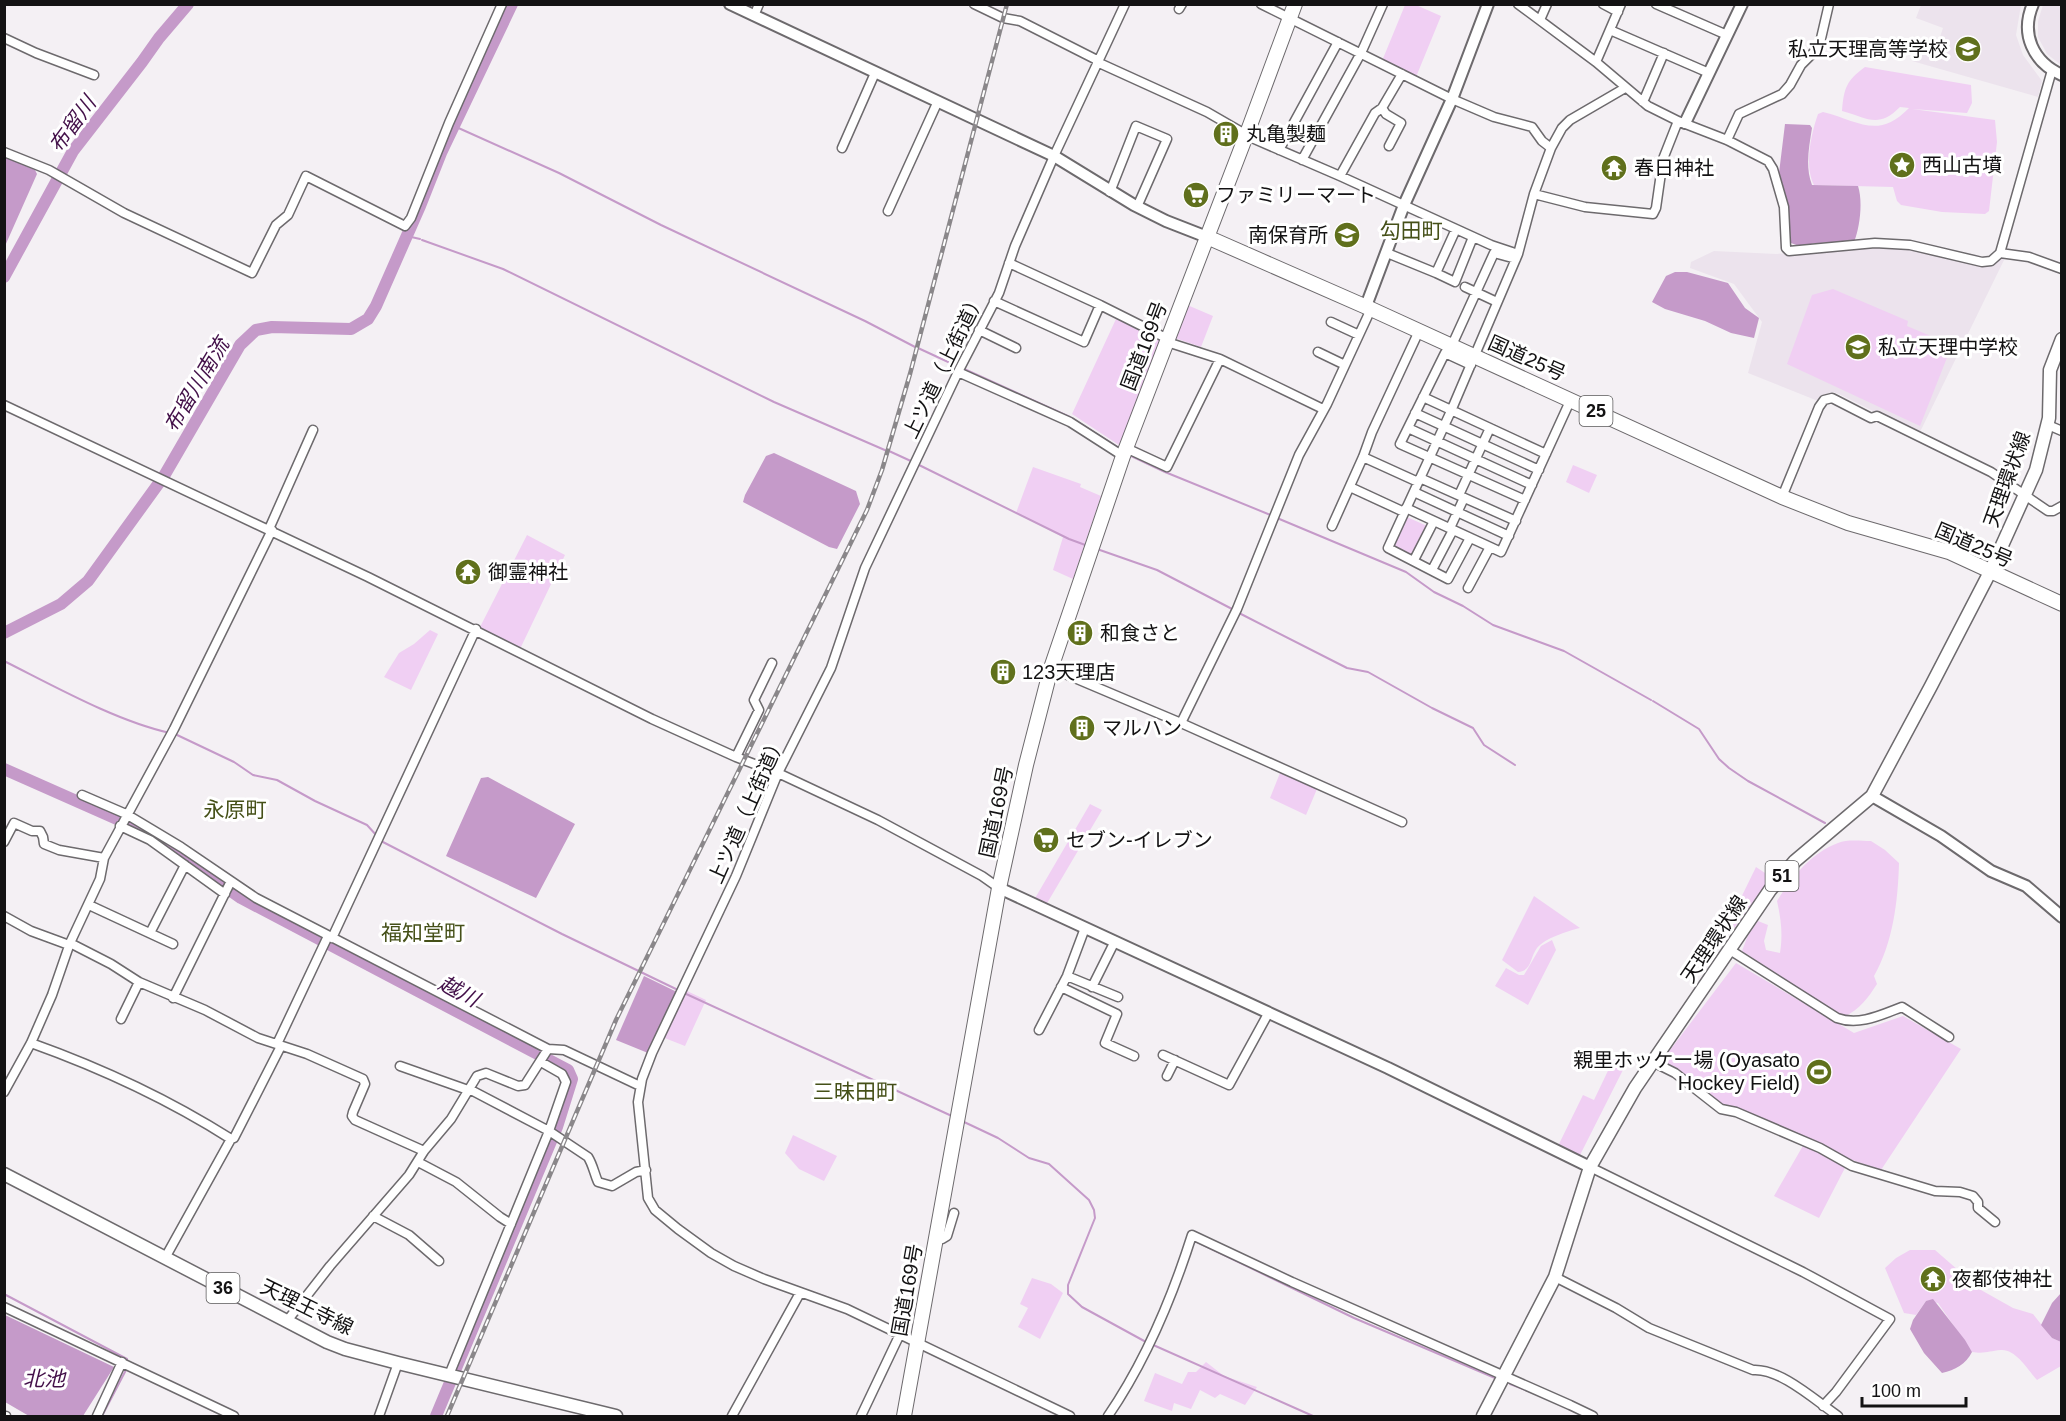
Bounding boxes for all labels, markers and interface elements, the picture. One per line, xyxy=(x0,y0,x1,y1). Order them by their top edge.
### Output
school or university icon: 私立天理高等学校 xyxy=(1953,34,1983,64)
place label: 私立天理高等学校 xyxy=(1788,38,1948,60)
water label: 布留川 xyxy=(44,90,101,156)
building icon: 丸亀製麺 xyxy=(1211,119,1241,149)
place label: 丸亀製麺 xyxy=(1246,123,1326,145)
place icon: 西山古墳 xyxy=(1887,150,1917,180)
temple icon: 春日神社 xyxy=(1599,153,1629,183)
place label: 西山古墳 xyxy=(1922,154,2002,176)
place label: 春日神社 xyxy=(1634,157,1714,179)
supermarket icon: ファミリーマート xyxy=(1181,180,1211,210)
place label: ファミリーマート xyxy=(1216,184,1376,206)
district label: 勾田町 xyxy=(1380,219,1443,242)
school or university icon: 南保育所 xyxy=(1332,220,1362,250)
place label: 南保育所 xyxy=(1248,224,1328,246)
street label: 上ツ道（上街道） xyxy=(899,288,989,442)
street label: 国道169号 xyxy=(1117,298,1171,394)
street label: 国道25号 xyxy=(1485,331,1569,385)
water label: 布留川南流 xyxy=(159,332,234,436)
school or university icon: 私立天理中学校 xyxy=(1843,332,1873,362)
place label: 私立天理中学校 xyxy=(1878,336,2018,358)
road number: 25 xyxy=(1580,396,1612,426)
street label: 天理環状線 xyxy=(1980,428,2034,530)
street label: 国道25号 xyxy=(1932,519,2016,571)
temple icon: 御霊神社 xyxy=(453,557,483,587)
place label: 御霊神社 xyxy=(488,561,568,583)
building icon: 和食さと xyxy=(1065,618,1095,648)
place label: 和食さと xyxy=(1100,622,1180,644)
building icon: 123天理店 xyxy=(988,657,1018,687)
place label: 123天理店 xyxy=(1022,661,1115,683)
building icon: マルハン xyxy=(1067,713,1097,743)
place label: マルハン xyxy=(1102,717,1182,739)
street label: 上ツ道（上街道） xyxy=(704,731,790,887)
street label: 国道169号 xyxy=(976,764,1016,860)
district label: 永原町 xyxy=(204,798,267,821)
supermarket icon: セブン-イレブン xyxy=(1031,825,1061,855)
place label: セブン-イレブン xyxy=(1066,829,1213,851)
road number: 51 xyxy=(1766,861,1798,891)
street label: 天理環状線 xyxy=(1677,891,1751,987)
district label: 福知堂町 xyxy=(381,921,465,944)
water label: 越川 xyxy=(435,971,485,1012)
place label: 親里ホッケー場 (Oyasato Hockey Field) xyxy=(1573,1049,1800,1094)
sports icon: 親里ホッケー場 (Oyasato Hockey Field) xyxy=(1804,1057,1834,1087)
district label: 三昧田町 xyxy=(813,1080,897,1103)
street label: 国道169号 xyxy=(888,1242,926,1338)
temple icon: 夜都伎神社 xyxy=(1918,1264,1948,1294)
place label: 夜都伎神社 xyxy=(1952,1268,2052,1290)
road number: 36 xyxy=(206,1273,240,1303)
street label: 天理王寺線 xyxy=(257,1275,357,1339)
water label: 北池 xyxy=(23,1367,67,1390)
scale bar xyxy=(1862,1370,1966,1408)
text: 100 m xyxy=(1871,1381,1921,1401)

